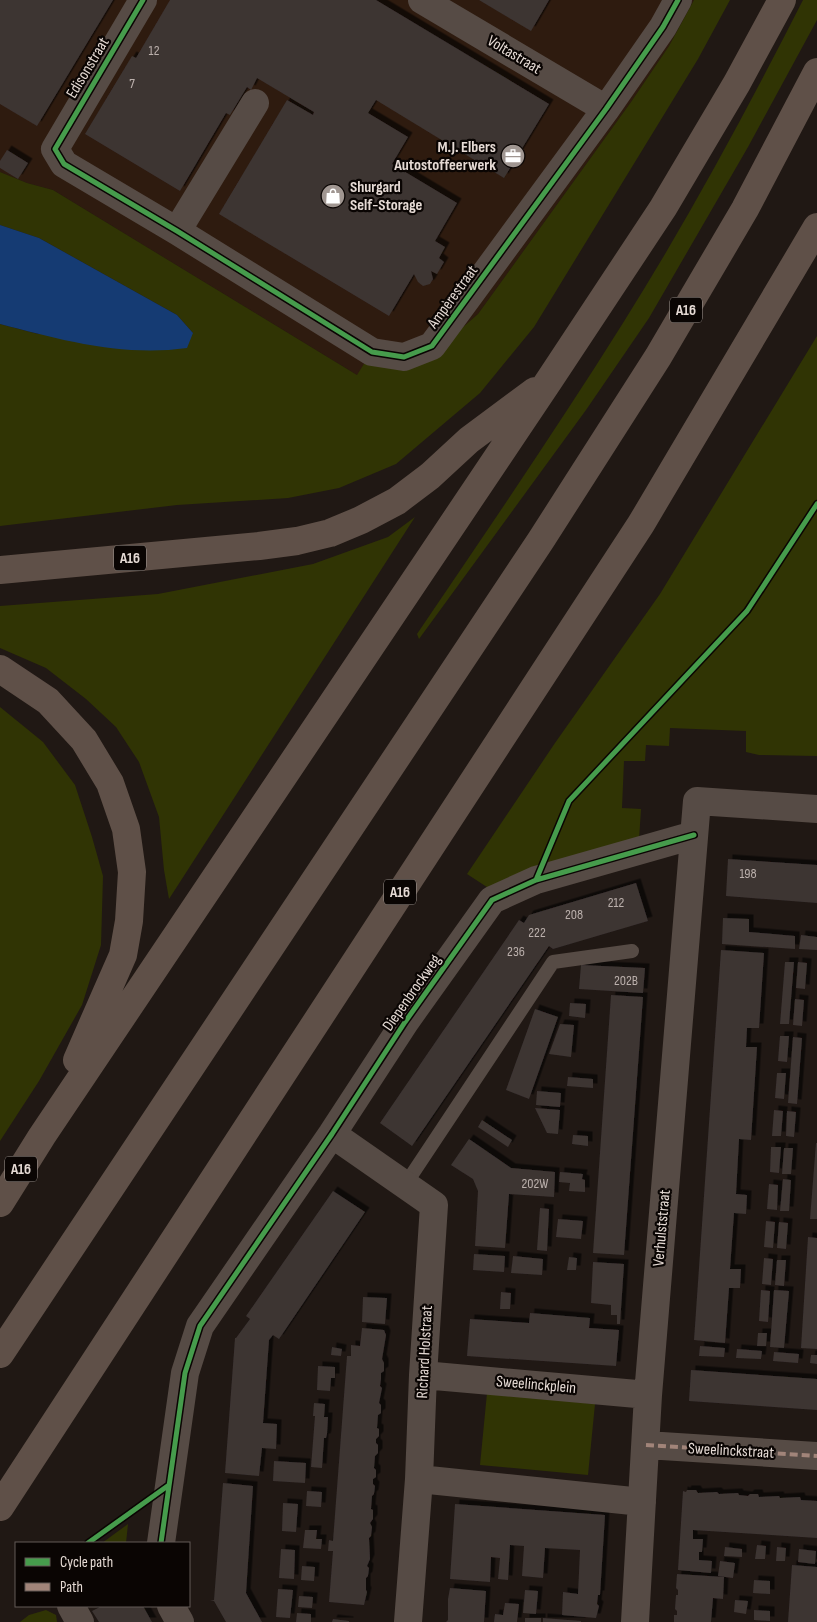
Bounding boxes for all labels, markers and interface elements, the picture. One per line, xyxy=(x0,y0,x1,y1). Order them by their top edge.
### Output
street label: Voltastraat xyxy=(484,32,544,79)
street label: Edisonstraat xyxy=(62,34,114,102)
house number: 12 xyxy=(149,42,160,59)
house number: 7 xyxy=(129,75,135,92)
place label: M.J. Elbers Autostoffeerwerk xyxy=(393,138,496,175)
office icon: M.J. Elbers Autostoffeerwerk xyxy=(500,143,526,169)
place label: Shurgard Self-Storage xyxy=(350,178,423,215)
shop icon: Shurgard Self-Storage xyxy=(320,183,346,209)
street label: Ampèrestraat xyxy=(423,262,482,333)
road number: A16 xyxy=(670,298,702,322)
road number: A16 xyxy=(114,546,146,570)
house number: 198 xyxy=(739,865,757,882)
road number: A16 xyxy=(384,880,416,904)
house number: 212 xyxy=(608,894,625,911)
house number: 208 xyxy=(565,906,583,923)
house number: 222 xyxy=(528,924,546,941)
house number: 236 xyxy=(507,943,525,960)
street label: Diepenbrockweg xyxy=(379,951,445,1035)
house number: 202B xyxy=(614,972,638,989)
road number: A16 xyxy=(5,1156,37,1182)
house number: 202W xyxy=(522,1175,548,1192)
street label: Verhulststraat xyxy=(649,1189,675,1267)
street label: Richard Holstraat xyxy=(413,1305,437,1399)
street label: Sweelinckplein xyxy=(495,1372,577,1398)
street label: Sweelinckstraat xyxy=(687,1439,775,1463)
legend xyxy=(15,1542,190,1607)
text: Cycle path xyxy=(60,1553,113,1572)
text: Path xyxy=(60,1578,83,1597)

